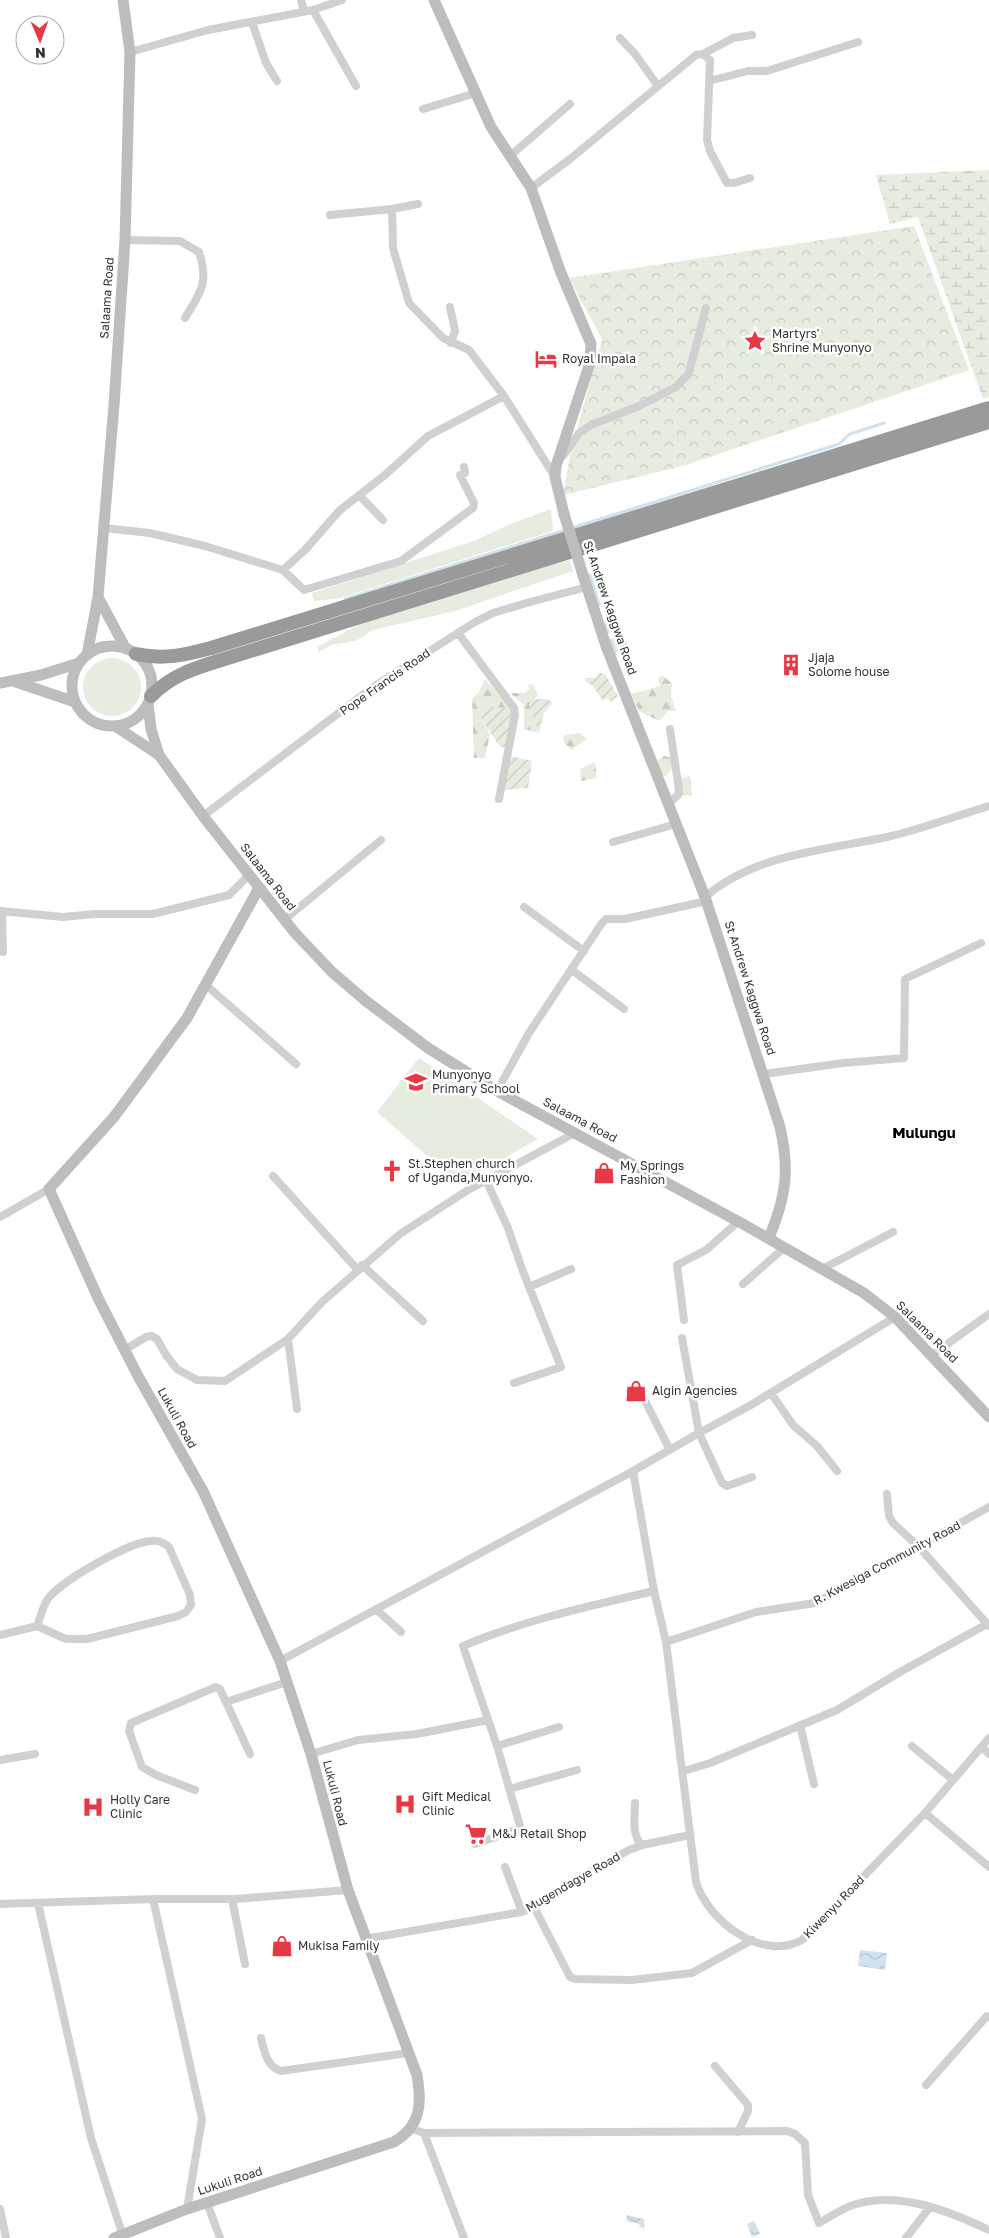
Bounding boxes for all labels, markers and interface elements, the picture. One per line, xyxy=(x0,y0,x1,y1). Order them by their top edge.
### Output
north arrow xyxy=(15,15,65,65)
text: N xyxy=(35,45,46,62)
street label: Salaama Road xyxy=(96,257,117,339)
place label: Martyrs' Shrine Munyonyo xyxy=(772,326,872,355)
place icon: Martyrs' Shrine Munyonyo xyxy=(742,328,768,354)
hotel icon: Royal Impala xyxy=(533,346,559,372)
place label: Royal Impala xyxy=(562,351,636,366)
street label: St Andrew Kaggwa Road xyxy=(581,539,640,677)
street label: Pope Francis Road xyxy=(337,645,433,718)
place label: Jjaja Solome house xyxy=(808,650,890,679)
building icon: Jjaja Solome house xyxy=(778,652,804,678)
street label: Salaama Road xyxy=(237,840,299,913)
street label: St Andrew Kaggwa Road xyxy=(722,919,779,1057)
place label: Munyonyo Primary School xyxy=(432,1067,520,1096)
school or university icon: Munyonyo Primary School xyxy=(403,1069,429,1095)
street label: Salaama Road xyxy=(541,1094,620,1145)
district label: Mulungu xyxy=(892,1123,956,1141)
place label: St.Stephen church of Uganda,Munyonyo. xyxy=(408,1156,533,1185)
church icon: St.Stephen church of Uganda,Munyonyo. xyxy=(379,1158,405,1184)
place label: My Springs Fashion xyxy=(620,1158,684,1187)
shop icon: My Springs Fashion xyxy=(591,1160,617,1186)
street label: Salaama Road xyxy=(893,1297,962,1366)
shop icon: Algin Agencies xyxy=(623,1378,649,1404)
place label: Algin Agencies xyxy=(652,1383,737,1398)
street label: Lukuli Road xyxy=(155,1385,200,1451)
street label: R. Kwesiga Community Road xyxy=(811,1517,963,1608)
street label: Lukuli Road xyxy=(320,1758,351,1827)
place label: Gift Medical Clinic xyxy=(422,1789,491,1818)
hospital icon: Gift Medical Clinic xyxy=(392,1791,418,1817)
place label: Holly Care Clinic xyxy=(110,1792,170,1821)
hospital icon: Holly Care Clinic xyxy=(80,1794,106,1820)
supermarket icon: M&J Retail Shop xyxy=(463,1821,489,1847)
place label: M&J Retail Shop xyxy=(492,1826,586,1841)
street label: Mugendagye Road xyxy=(523,1848,623,1915)
street label: Kiwenyu Road xyxy=(800,1872,867,1941)
shop icon: Mukisa Family xyxy=(269,1933,295,1959)
place label: Mukisa Family xyxy=(298,1938,380,1953)
street label: Lukuli Road xyxy=(195,2163,264,2198)

